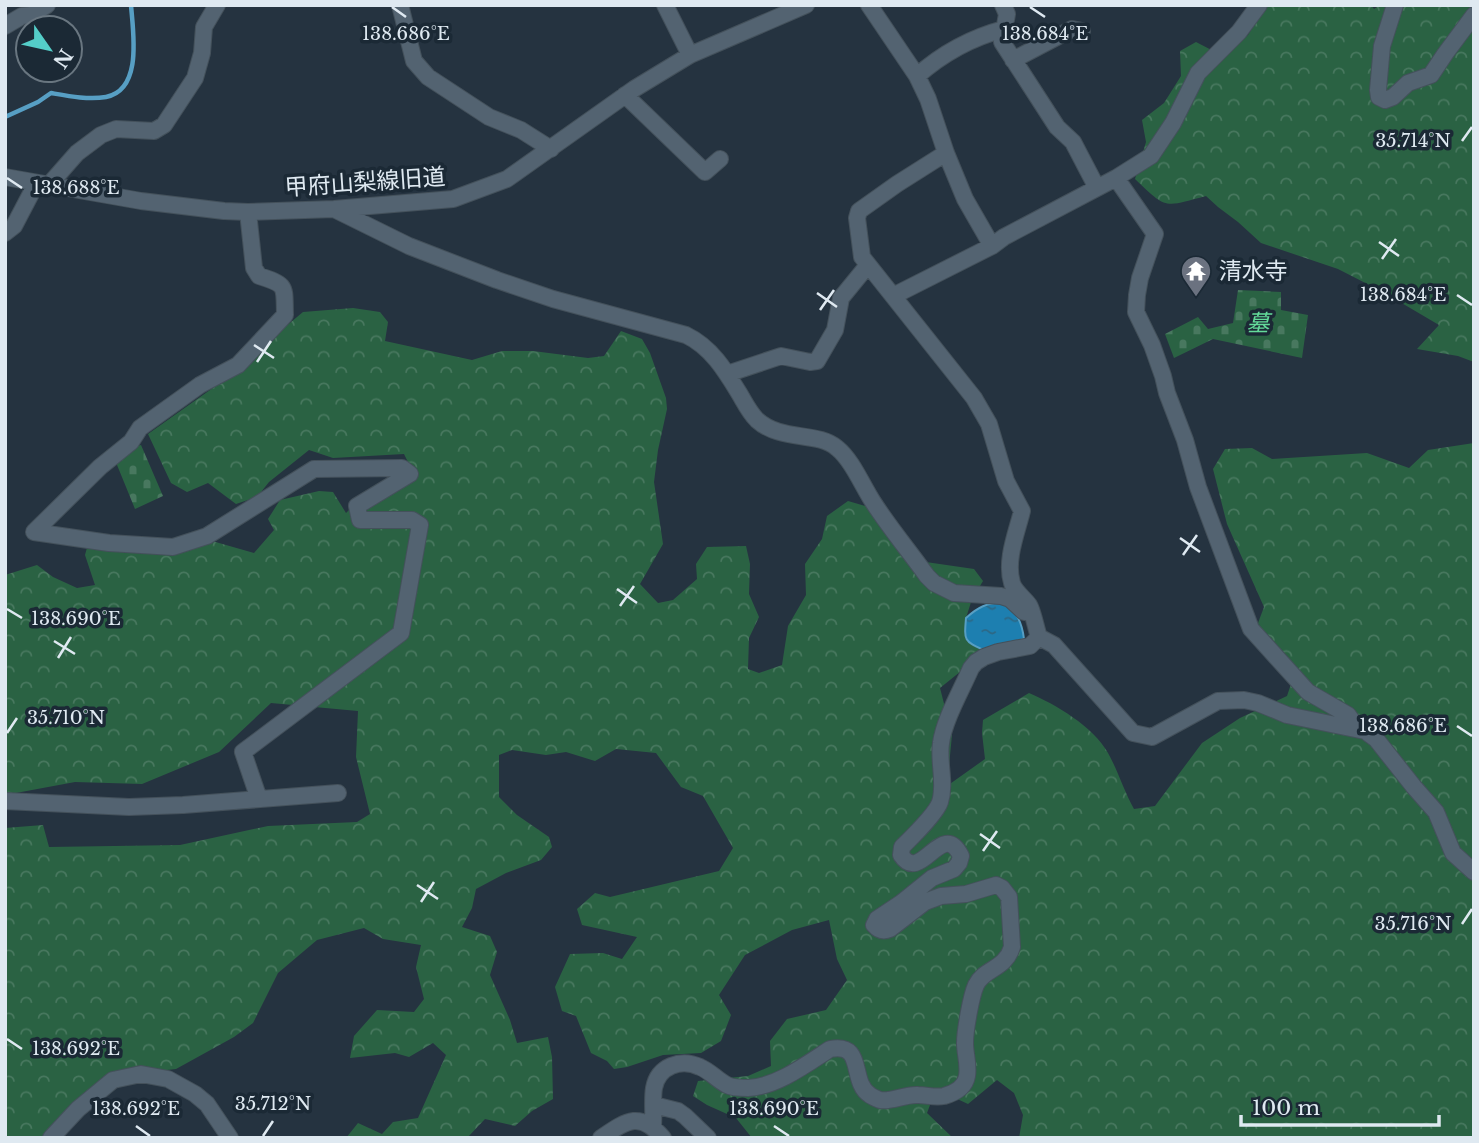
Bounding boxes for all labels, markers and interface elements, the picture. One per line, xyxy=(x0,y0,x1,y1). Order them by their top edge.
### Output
north arrow xyxy=(14,14,84,84)
text: 138.686°E xyxy=(362,23,450,45)
text: 138.684°E xyxy=(1002,23,1088,45)
text: N xyxy=(48,44,77,72)
text: 35.714°N xyxy=(1375,130,1451,152)
street label: 甲府山梨線旧道 xyxy=(284,162,446,202)
text: 138.688°E xyxy=(32,177,120,199)
temple icon: 清水寺 xyxy=(1179,254,1213,298)
place label: 清水寺 xyxy=(1219,257,1288,285)
text: 138.684°E xyxy=(1360,284,1446,306)
park label: 墓 xyxy=(1247,309,1273,337)
text: 138.690°E xyxy=(31,608,121,630)
text: 35.710°N xyxy=(27,707,105,729)
text: 138.686°E xyxy=(1359,715,1447,737)
text: 35.716°N xyxy=(1375,913,1451,935)
text: 138.692°E xyxy=(32,1038,120,1060)
scale bar xyxy=(1241,1084,1439,1128)
text: 35.712°N xyxy=(235,1093,311,1115)
text: 100 m xyxy=(1252,1095,1320,1121)
text: 138.692°E xyxy=(92,1098,180,1120)
text: 138.690°E xyxy=(729,1098,819,1120)

